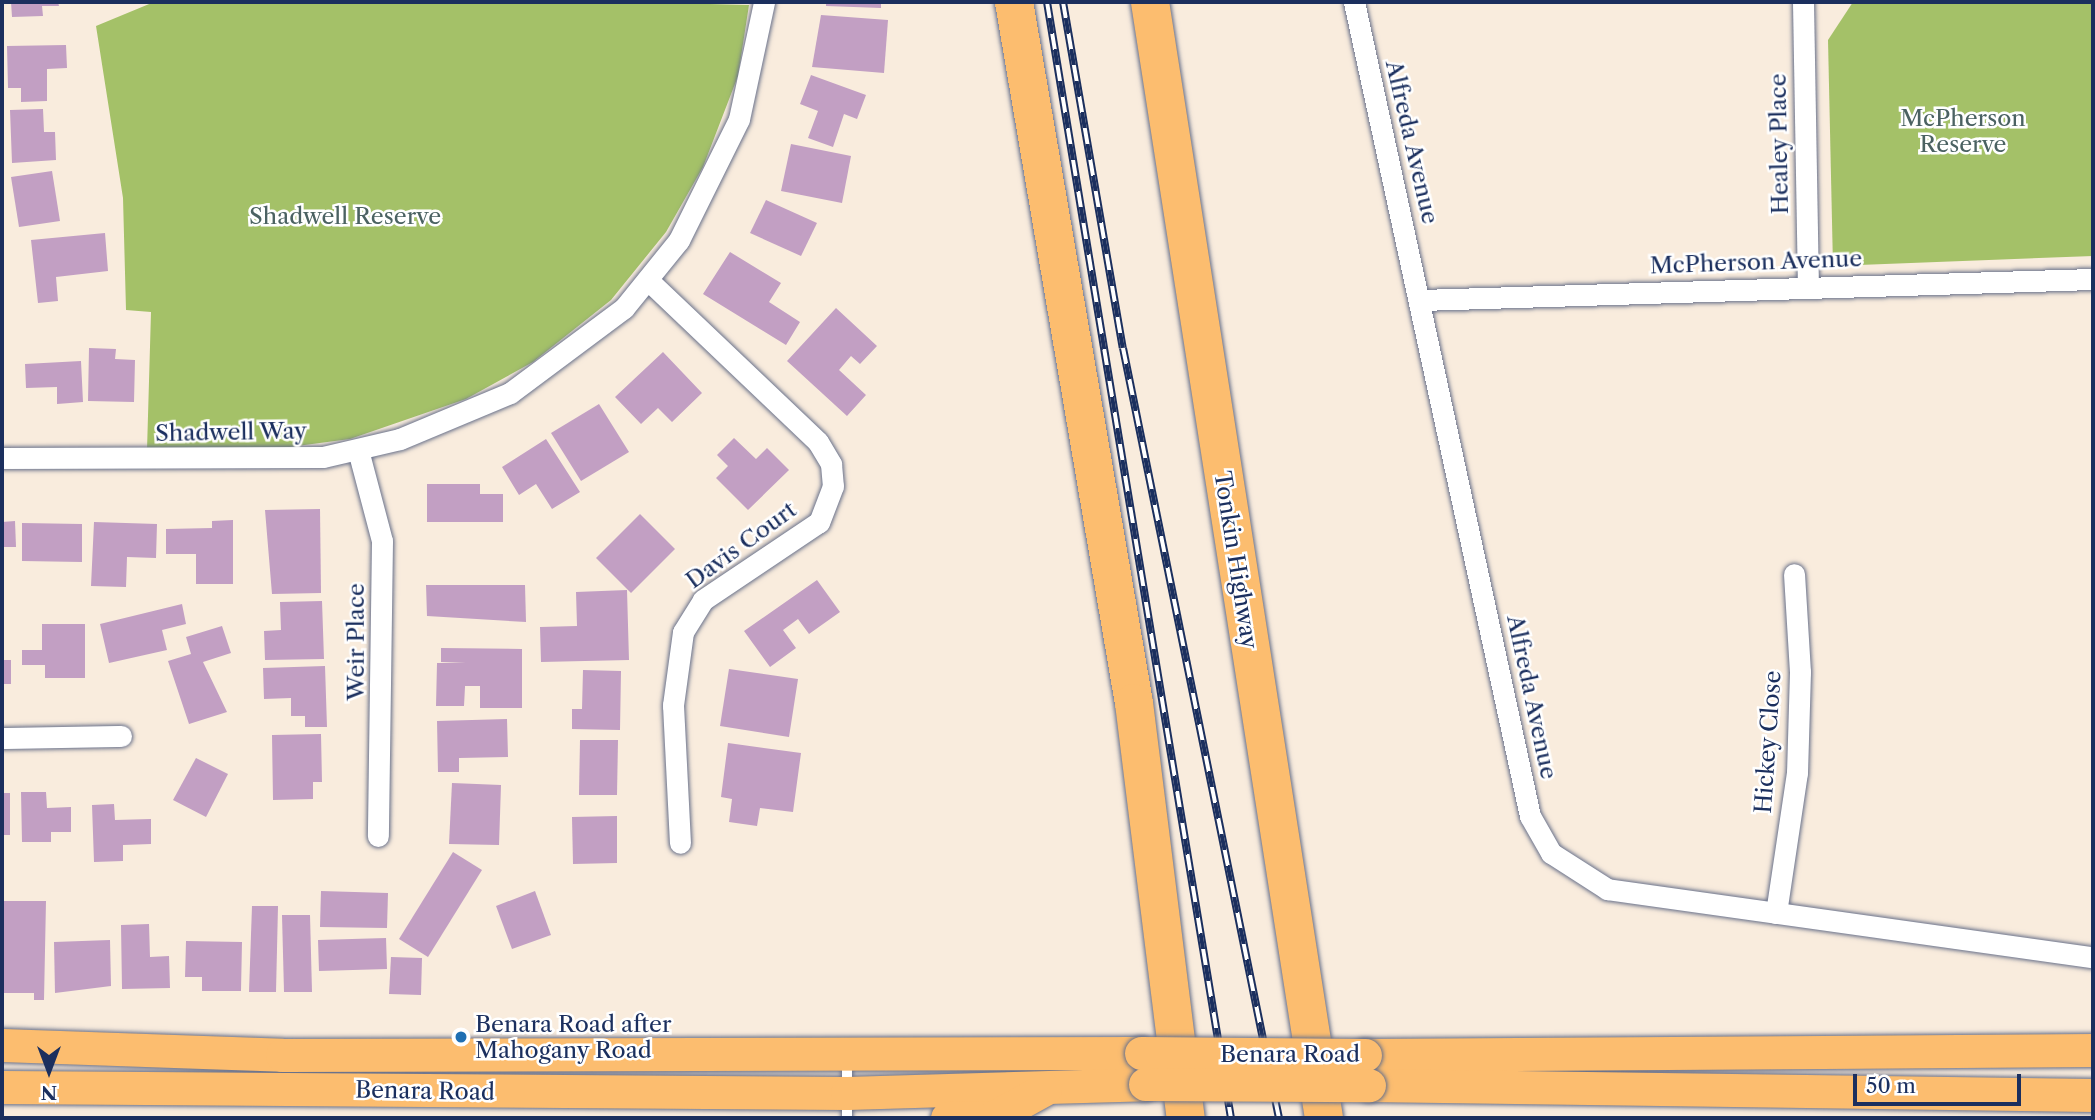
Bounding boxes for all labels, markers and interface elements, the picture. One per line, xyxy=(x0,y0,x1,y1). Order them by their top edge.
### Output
street label: Alfreda Avenue xyxy=(1380,57,1444,227)
street label: Healey Place xyxy=(1764,73,1794,215)
park label: McPherson Reserve xyxy=(1900,104,2026,158)
park label: Shadwell Reserve xyxy=(249,202,441,230)
street label: McPherson Avenue xyxy=(1649,244,1863,280)
street label: Shadwell Way xyxy=(154,417,308,447)
street label: Tonkin Highway xyxy=(1208,469,1264,651)
street label: Davis Court xyxy=(680,496,802,594)
street label: Weir Place xyxy=(342,583,370,701)
street label: Alfreda Avenue xyxy=(1501,612,1563,782)
street label: Hickey Close xyxy=(1749,669,1787,815)
place label: Benara Road after Mahogany Road xyxy=(475,1010,672,1064)
marker: Benara Road after Mahogany Road xyxy=(453,1029,469,1045)
north arrow xyxy=(14,1036,84,1106)
street label: Benara Road xyxy=(1220,1040,1360,1068)
scale bar xyxy=(1857,1060,2025,1104)
text: 50 m xyxy=(1866,1073,1916,1098)
street label: Benara Road xyxy=(355,1076,495,1106)
text: N xyxy=(41,1081,57,1104)

